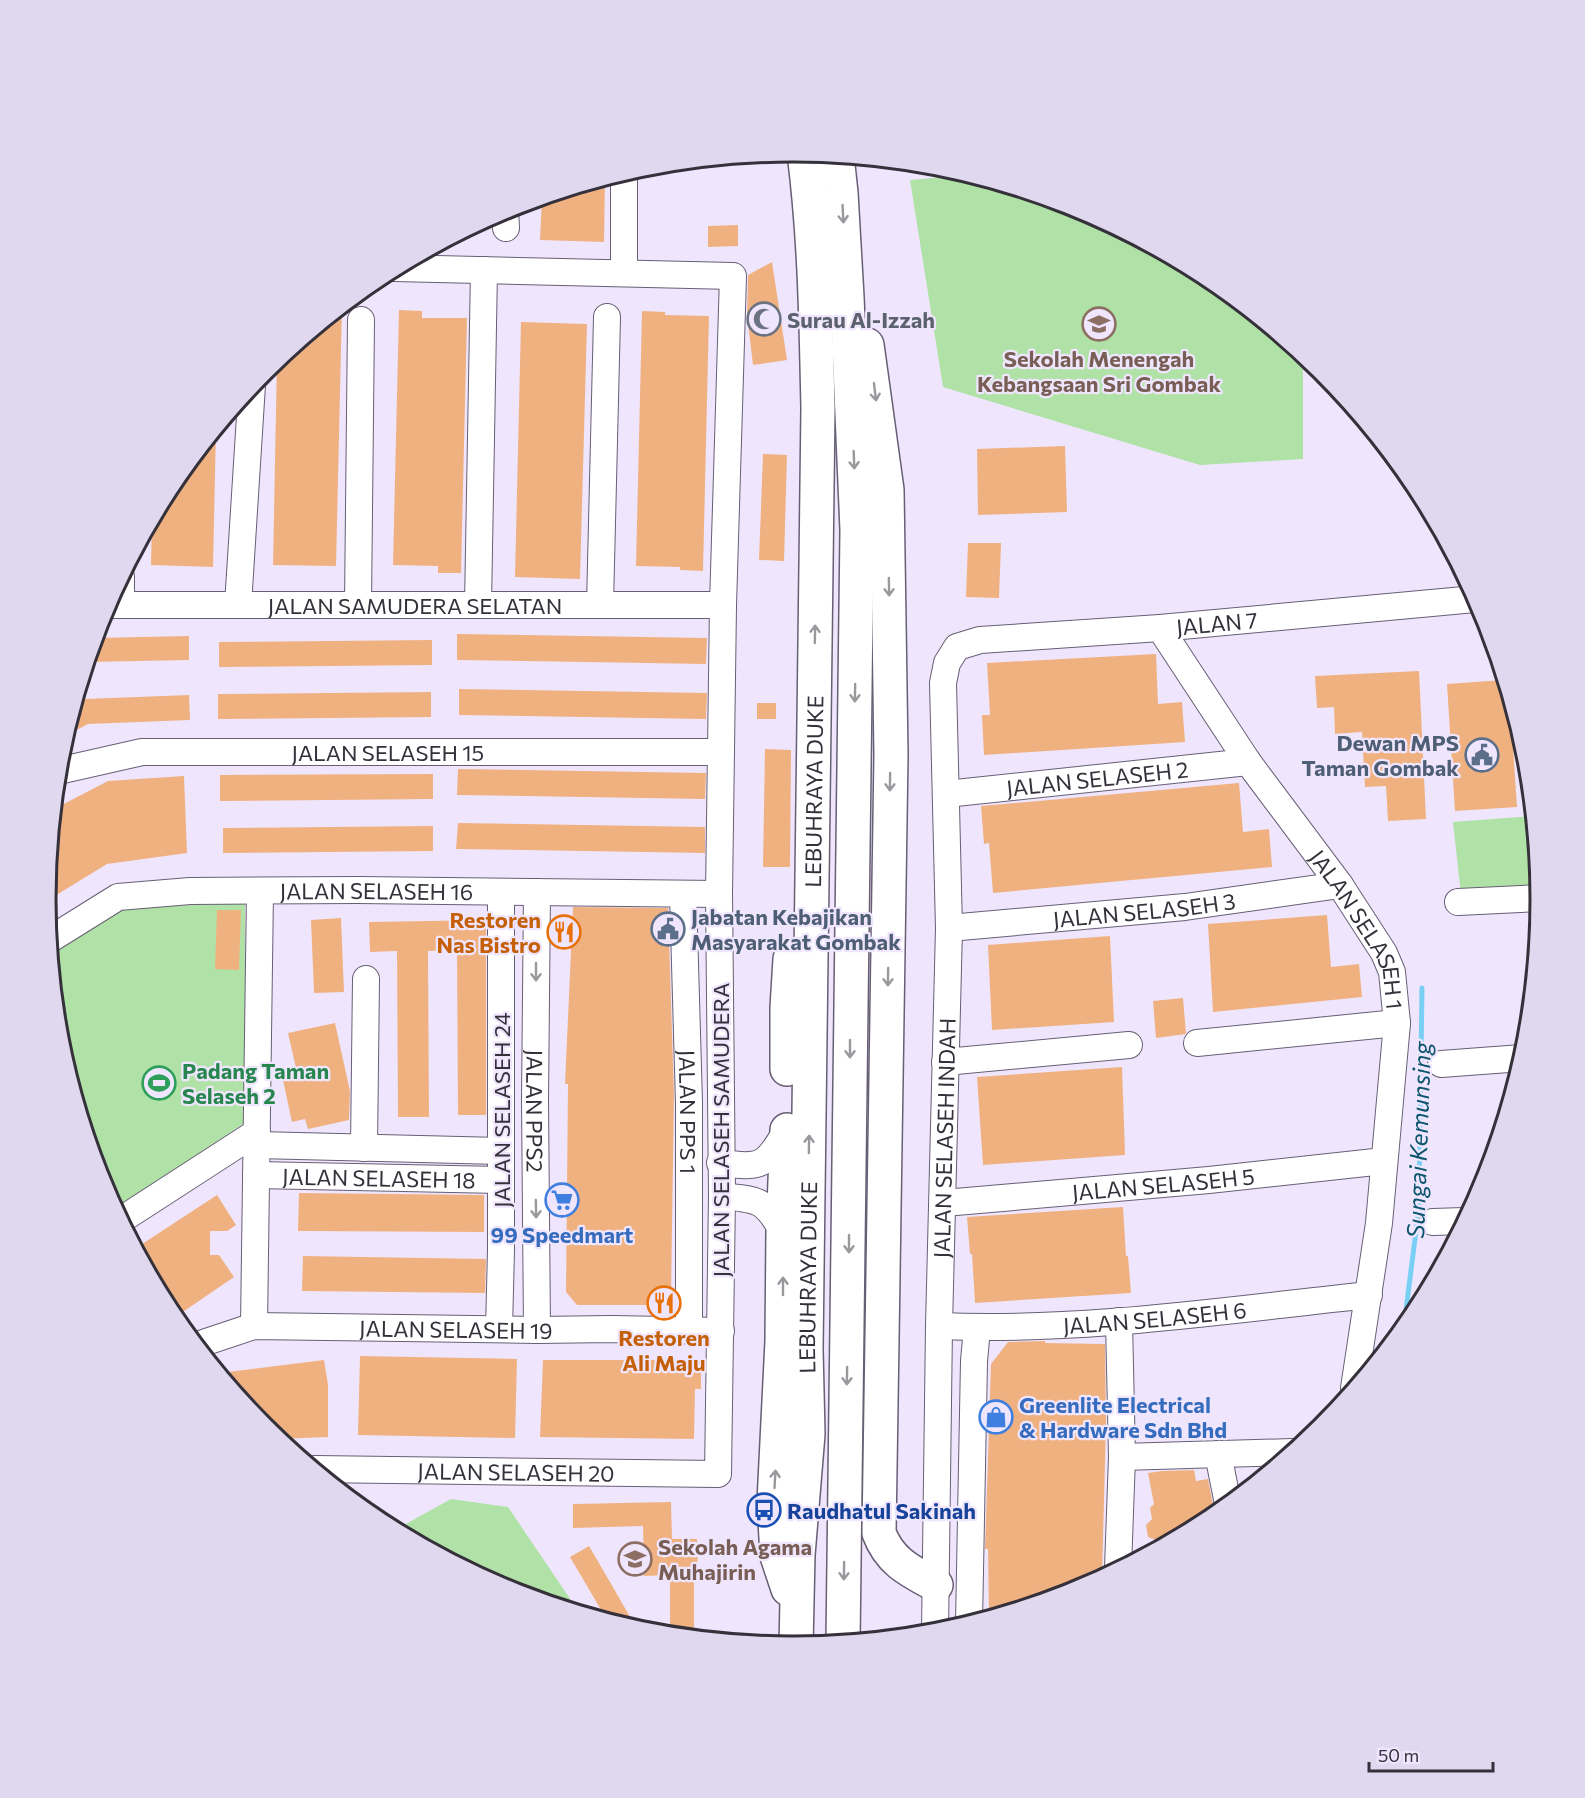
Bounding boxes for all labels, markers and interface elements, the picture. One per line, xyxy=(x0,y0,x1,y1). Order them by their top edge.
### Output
one-way arrow xyxy=(837,204,848,224)
mosque icon: Surau Al-Izzah xyxy=(746,301,782,337)
place label: Surau Al-Izzah xyxy=(787,306,935,333)
school or university icon: Sekolah Menengah Kebangsaan Sri Gombak xyxy=(1081,306,1117,342)
place label: Sekolah Menengah Kebangsaan Sri Gombak xyxy=(977,345,1221,397)
one-way arrow xyxy=(869,382,880,402)
one-way arrow xyxy=(849,450,860,470)
one-way arrow xyxy=(883,576,894,596)
street label: JALAN SAMUDERA SELATAN xyxy=(268,592,562,619)
street label: JALAN 7 xyxy=(1175,606,1259,640)
one-way arrow xyxy=(809,625,821,645)
one-way arrow xyxy=(849,682,860,702)
street label: LEBUHRAYA DUKE xyxy=(798,695,828,888)
place label: Dewan MPS Taman Gombak xyxy=(1301,729,1459,781)
public building icon: Dewan MPS Taman Gombak xyxy=(1464,737,1500,773)
street label: JALAN SELASEH 15 xyxy=(292,739,484,766)
street label: JALAN SELASEH 2 xyxy=(1005,755,1189,801)
one-way arrow xyxy=(884,771,896,791)
street label: JALAN SELASEH 1 xyxy=(1305,844,1409,1011)
street label: JALAN SELASEH 16 xyxy=(280,876,473,905)
street label: JALAN SELASEH 3 xyxy=(1052,887,1237,932)
place label: Jabatan Kebajikan Masyarakat Gombak xyxy=(691,903,901,955)
place label: Restoren Nas Bistro xyxy=(436,906,541,958)
public building icon: Jabatan Kebajikan Masyarakat Gombak xyxy=(650,911,686,947)
restaurant icon: Restoren Nas Bistro xyxy=(546,914,582,950)
one-way arrow xyxy=(530,961,542,981)
one-way arrow xyxy=(883,966,894,986)
street label: JALAN SELASEH SAMUDERA xyxy=(707,983,734,1277)
street label: JALAN SELASEH 24 xyxy=(488,1012,515,1208)
street label: JALAN SELASEH INDAH xyxy=(927,1017,960,1259)
one-way arrow xyxy=(845,1039,856,1059)
water label: Sungai Kemunsing xyxy=(1400,1040,1436,1239)
street label: JALAN PPS2 xyxy=(521,1049,549,1173)
street label: JALAN PPS 1 xyxy=(674,1049,703,1174)
place label: Padang Taman Selaseh 2 xyxy=(182,1057,329,1109)
sports icon: Padang Taman Selaseh 2 xyxy=(141,1065,177,1101)
one-way arrow xyxy=(803,1135,815,1155)
street label: JALAN SELASEH 18 xyxy=(282,1162,476,1193)
street label: JALAN SELASEH 5 xyxy=(1071,1162,1256,1205)
street label: LEBUHRAYA DUKE xyxy=(792,1181,822,1374)
supermarket icon: 99 Speedmart xyxy=(544,1182,580,1218)
one-way arrow xyxy=(530,1198,542,1218)
place label: 99 Speedmart xyxy=(491,1221,633,1248)
one-way arrow xyxy=(843,1234,855,1254)
one-way arrow xyxy=(777,1277,789,1297)
restaurant icon: Restoren Ali Maju xyxy=(646,1285,682,1321)
street label: JALAN SELASEH 6 xyxy=(1062,1295,1248,1339)
street label: JALAN SELASEH 19 xyxy=(359,1314,553,1344)
place label: Restoren Ali Maju xyxy=(618,1324,710,1376)
one-way arrow xyxy=(841,1366,853,1386)
place label: Greenlite Electrical & Hardware Sdn Bhd xyxy=(1019,1391,1227,1443)
shop icon: Greenlite Electrical & Hardware Sdn Bhd xyxy=(978,1399,1014,1435)
street label: JALAN SELASEH 20 xyxy=(417,1457,615,1486)
one-way arrow xyxy=(770,1469,781,1489)
bus stop icon: Raudhatul Sakinah xyxy=(746,1492,782,1528)
place label: Raudhatul Sakinah xyxy=(787,1497,976,1524)
place label: Sekolah Agama Muhajirin xyxy=(658,1533,812,1585)
school or university icon: Sekolah Agama Muhajirin xyxy=(617,1541,653,1577)
one-way arrow xyxy=(838,1561,849,1581)
scale bar xyxy=(1369,1735,1494,1773)
text: 50 m xyxy=(1378,1744,1419,1766)

